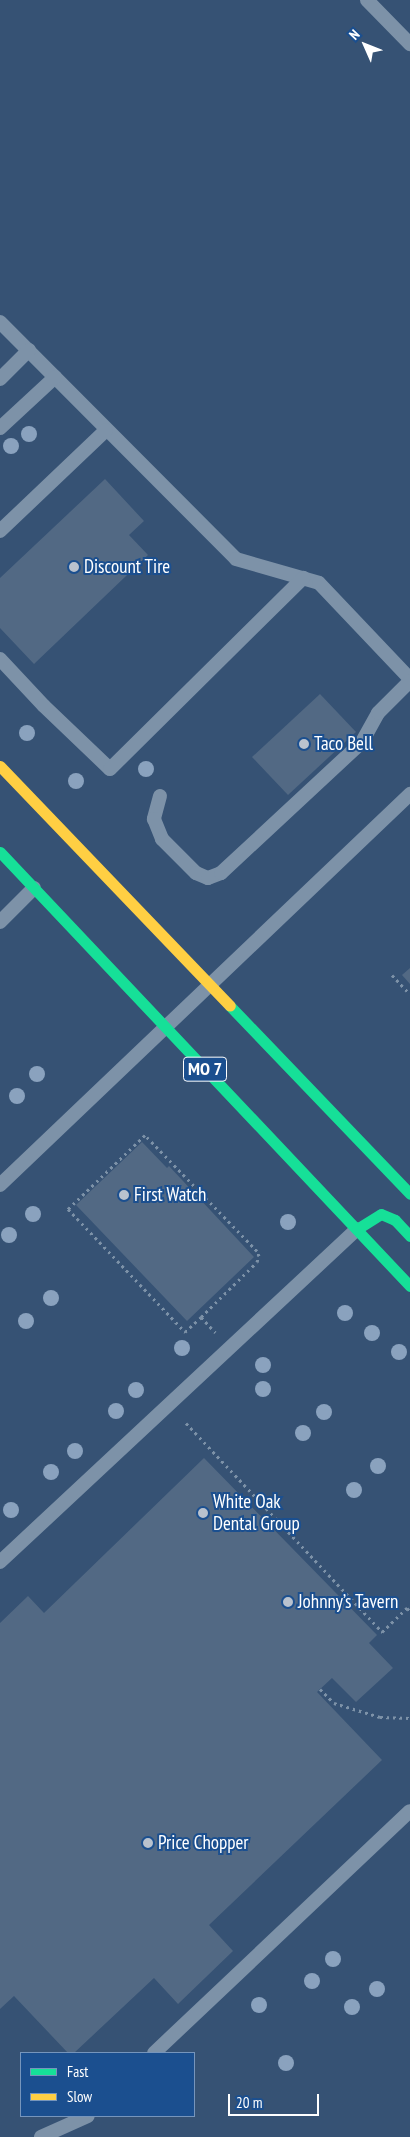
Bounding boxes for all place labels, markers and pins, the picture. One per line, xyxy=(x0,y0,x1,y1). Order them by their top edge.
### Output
place label: Discount Tire xyxy=(84,556,171,578)
marker: Discount Tire xyxy=(68,561,80,573)
place label: Taco Bell xyxy=(314,733,373,755)
marker: Taco Bell xyxy=(298,738,310,750)
place label: First Watch xyxy=(134,1184,207,1206)
marker: First Watch xyxy=(118,1189,130,1201)
place label: White Oak Dental Group xyxy=(213,1491,300,1535)
marker: White Oak Dental Group xyxy=(197,1507,209,1519)
place label: Johnny’s Tavern xyxy=(298,1591,399,1613)
marker: Johnny’s Tavern xyxy=(282,1596,294,1608)
place label: Price Chopper xyxy=(158,1832,249,1854)
marker: Price Chopper xyxy=(142,1837,154,1849)

